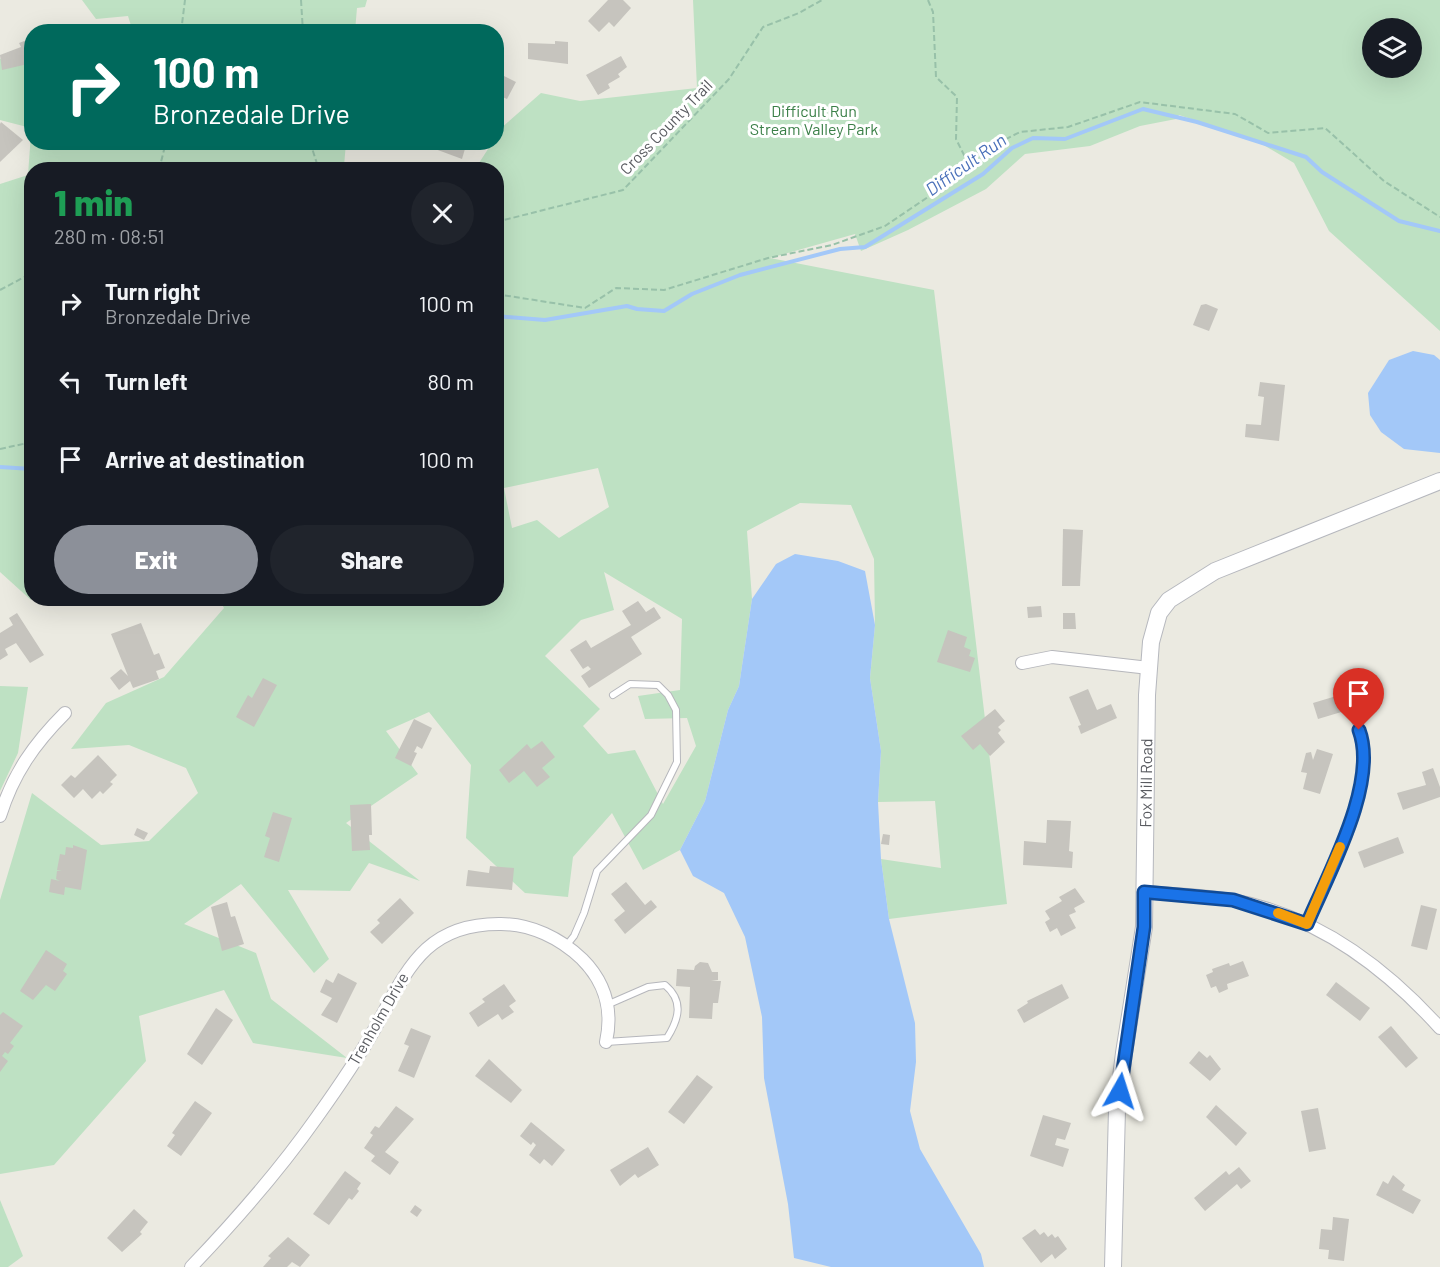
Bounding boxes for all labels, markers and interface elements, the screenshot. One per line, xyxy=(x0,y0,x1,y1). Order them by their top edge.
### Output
map controls xyxy=(1362,18,1422,78)
button: layers xyxy=(1362,18,1422,78)
text: 100 m xyxy=(153,46,259,96)
icon: right xyxy=(54,48,132,126)
street label: Cross County Trail xyxy=(616,75,716,178)
text: Bronzedale Drive xyxy=(153,97,350,129)
park label: Difficult Run Stream Valley Park xyxy=(750,101,878,138)
water label: Difficult Run xyxy=(921,128,1010,200)
text: 1 min xyxy=(54,180,133,223)
button: close xyxy=(411,182,474,245)
text: 280 m · 08:51 xyxy=(54,224,164,248)
text: Turn right xyxy=(105,278,200,304)
icon: right xyxy=(54,287,87,320)
text: 100 m xyxy=(419,290,474,316)
text: Bronzedale Drive xyxy=(105,304,251,328)
icon: left xyxy=(54,365,87,398)
text: Turn left xyxy=(105,368,188,394)
text: 80 m xyxy=(428,368,474,394)
icon: arrive xyxy=(54,443,87,476)
text: Arrive at destination xyxy=(105,446,304,472)
text: 100 m xyxy=(419,446,474,472)
button: Exit xyxy=(54,525,258,594)
button: Share xyxy=(270,525,474,594)
pin xyxy=(1333,668,1384,730)
icon: arrive xyxy=(1342,677,1375,710)
street label: Fox Mill Road xyxy=(1135,738,1155,828)
street label: Trenholm Drive xyxy=(343,969,412,1069)
position arrow xyxy=(1088,1059,1152,1123)

